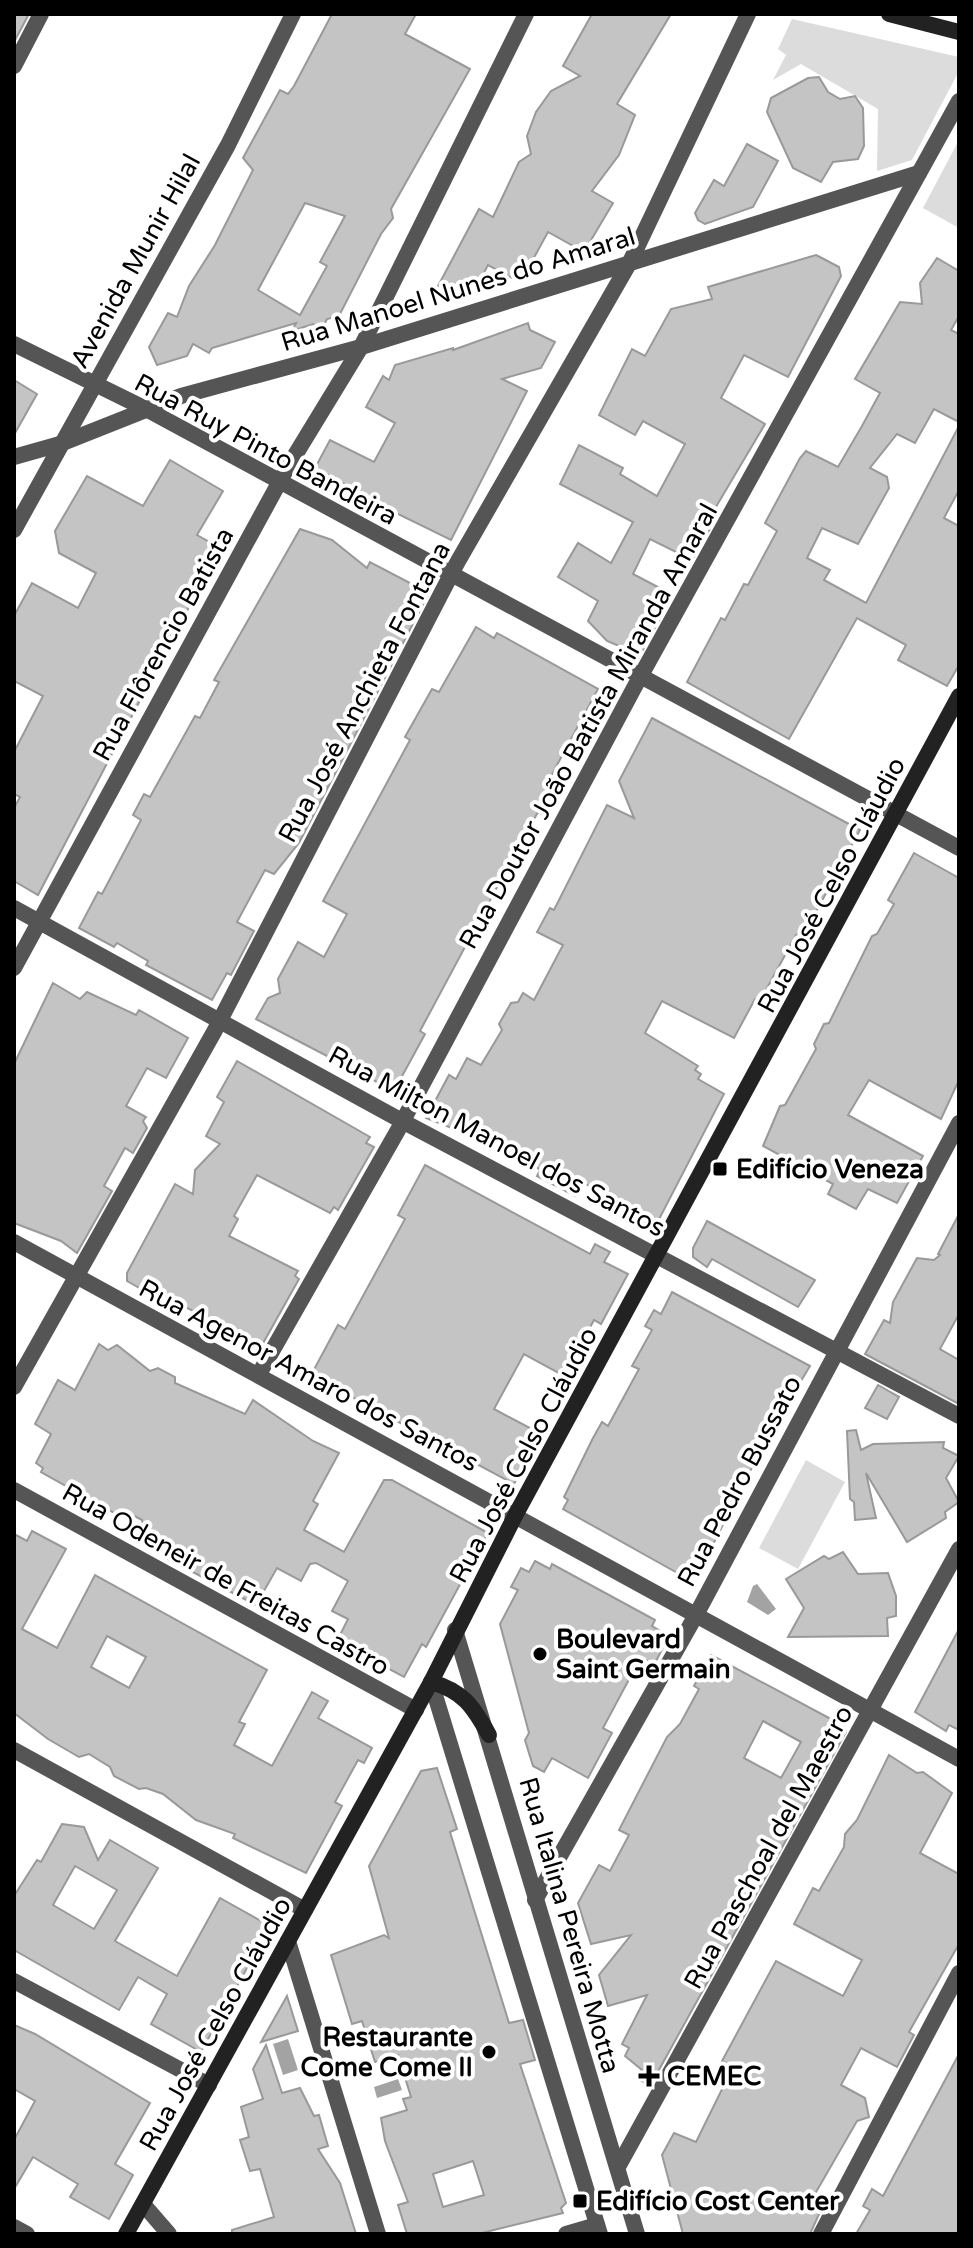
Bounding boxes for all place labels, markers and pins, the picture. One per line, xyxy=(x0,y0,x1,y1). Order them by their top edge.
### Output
place label: Edifício Veneza xyxy=(736,1154,924,1185)
marker: Edifício Veneza xyxy=(711,1160,729,1178)
place label: Boulevard Saint Germain xyxy=(556,1624,730,1685)
marker: Boulevard Saint Germain xyxy=(531,1645,549,1663)
place label: Restaurante Come Come II xyxy=(301,2022,473,2083)
marker: Restaurante Come Come II xyxy=(480,2043,498,2061)
place label: CEMEC xyxy=(667,2061,761,2092)
marker: CEMEC xyxy=(638,2065,660,2087)
place label: Edifício Cost Center xyxy=(596,2186,840,2217)
marker: Edifício Cost Center xyxy=(571,2192,589,2210)

